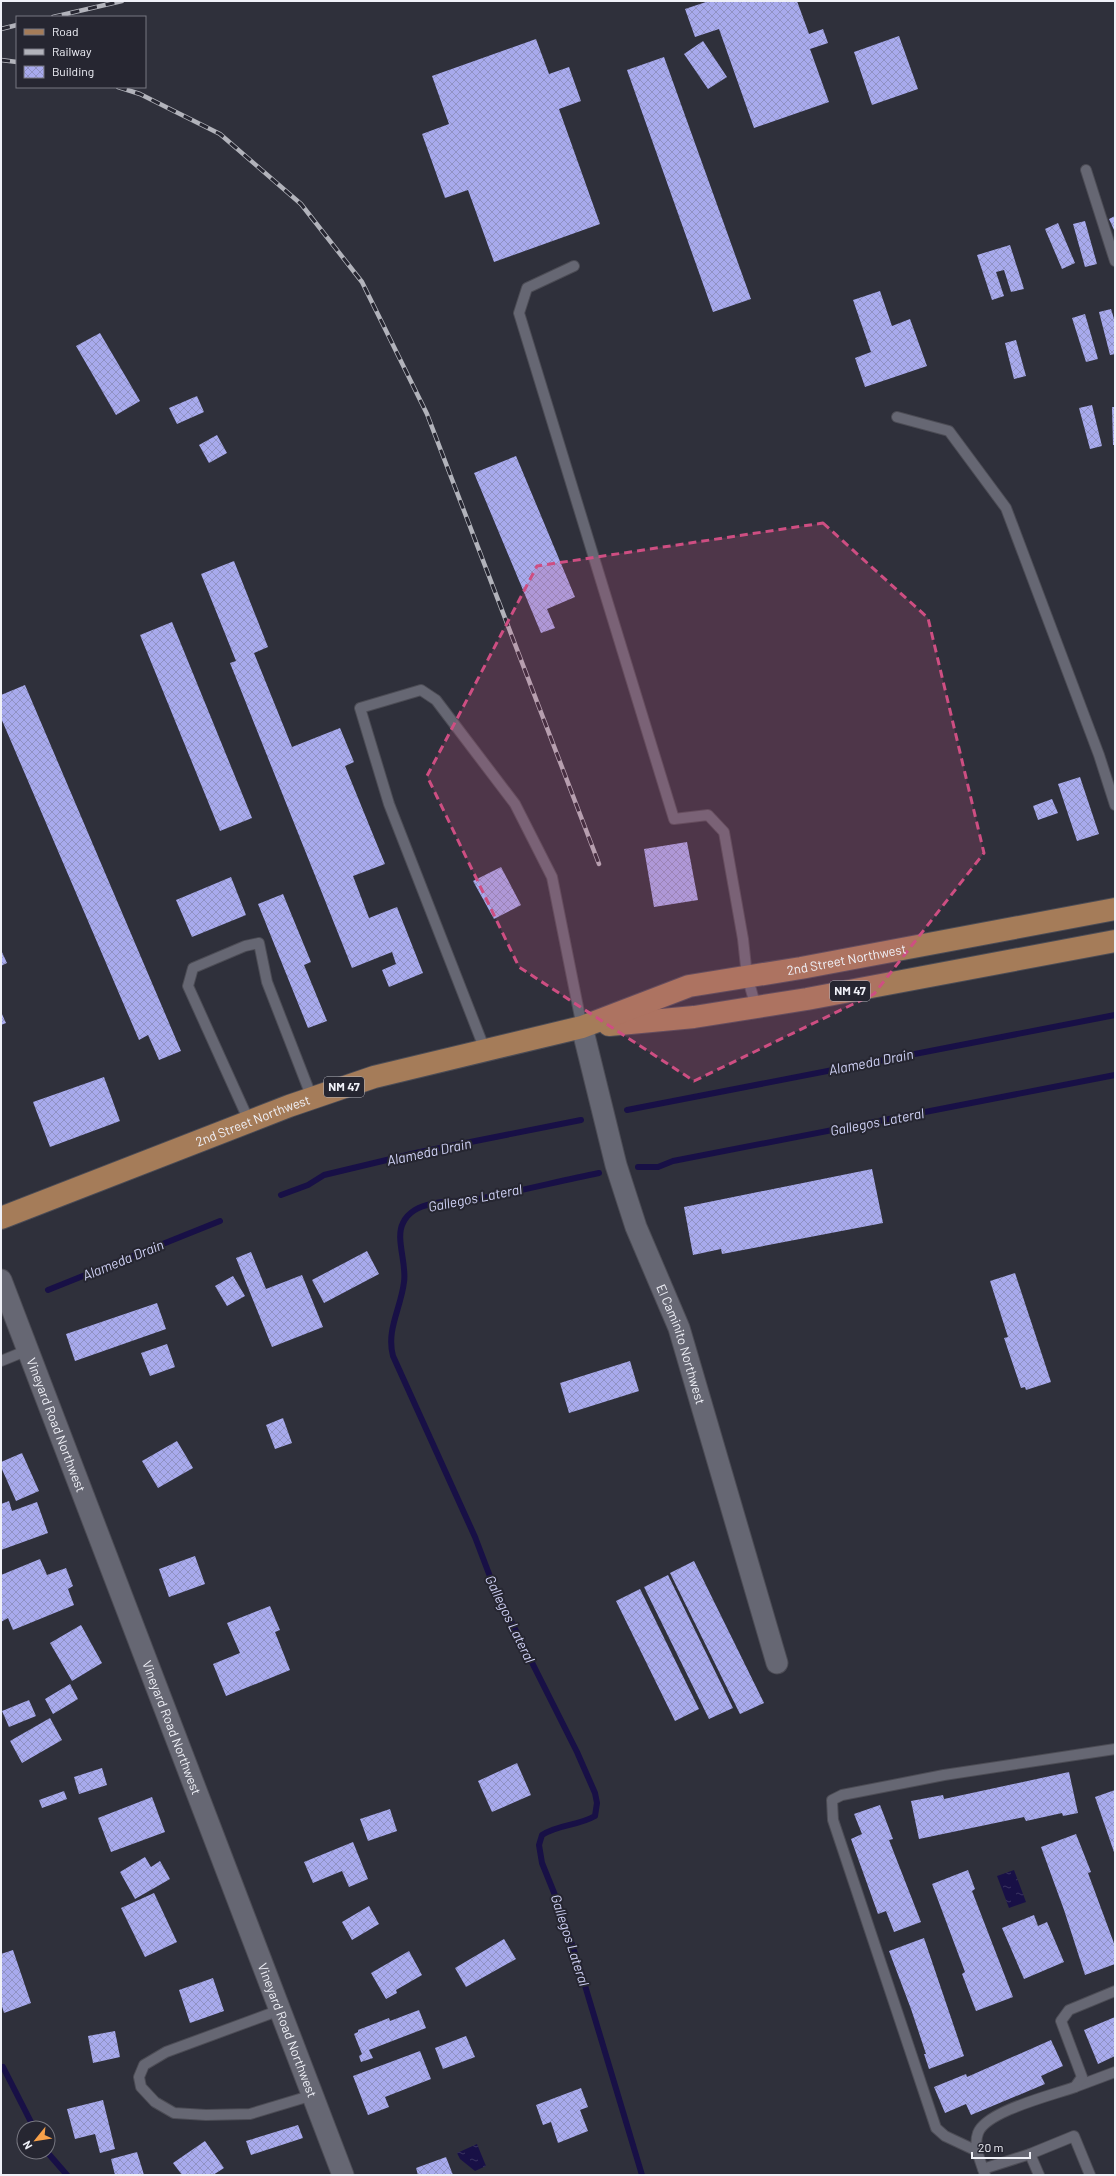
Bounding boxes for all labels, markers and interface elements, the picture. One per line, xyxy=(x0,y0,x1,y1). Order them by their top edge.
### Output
legend xyxy=(16,16,146,88)
text: Road xyxy=(52,24,79,38)
text: Railway xyxy=(52,44,92,58)
text: Building xyxy=(52,64,94,78)
street label: 2nd Street Northwest xyxy=(786,940,907,978)
road number: NM 47 xyxy=(830,981,870,1001)
water label: Alameda Drain xyxy=(827,1045,915,1078)
road number: NM 47 xyxy=(324,1077,364,1097)
street label: 2nd Street Northwest xyxy=(193,1091,312,1150)
water label: Gallegos Lateral xyxy=(828,1104,925,1139)
water label: Alameda Drain xyxy=(385,1134,473,1169)
water label: Gallegos Lateral xyxy=(426,1180,523,1215)
water label: Alameda Drain xyxy=(80,1236,166,1284)
street label: El Caminito Northwest xyxy=(653,1282,709,1406)
street label: Vineyard Road Northwest xyxy=(23,1355,89,1494)
water label: Gallegos Lateral xyxy=(482,1572,539,1665)
street label: Vineyard Road Northwest xyxy=(139,1658,205,1797)
water label: Gallegos Lateral xyxy=(548,1892,593,1988)
street label: Vineyard Road Northwest xyxy=(255,1961,321,2099)
north arrow xyxy=(16,2120,56,2160)
scale bar xyxy=(972,2134,1030,2160)
text: N xyxy=(19,2139,34,2152)
text: 20 m xyxy=(978,2140,1004,2154)

